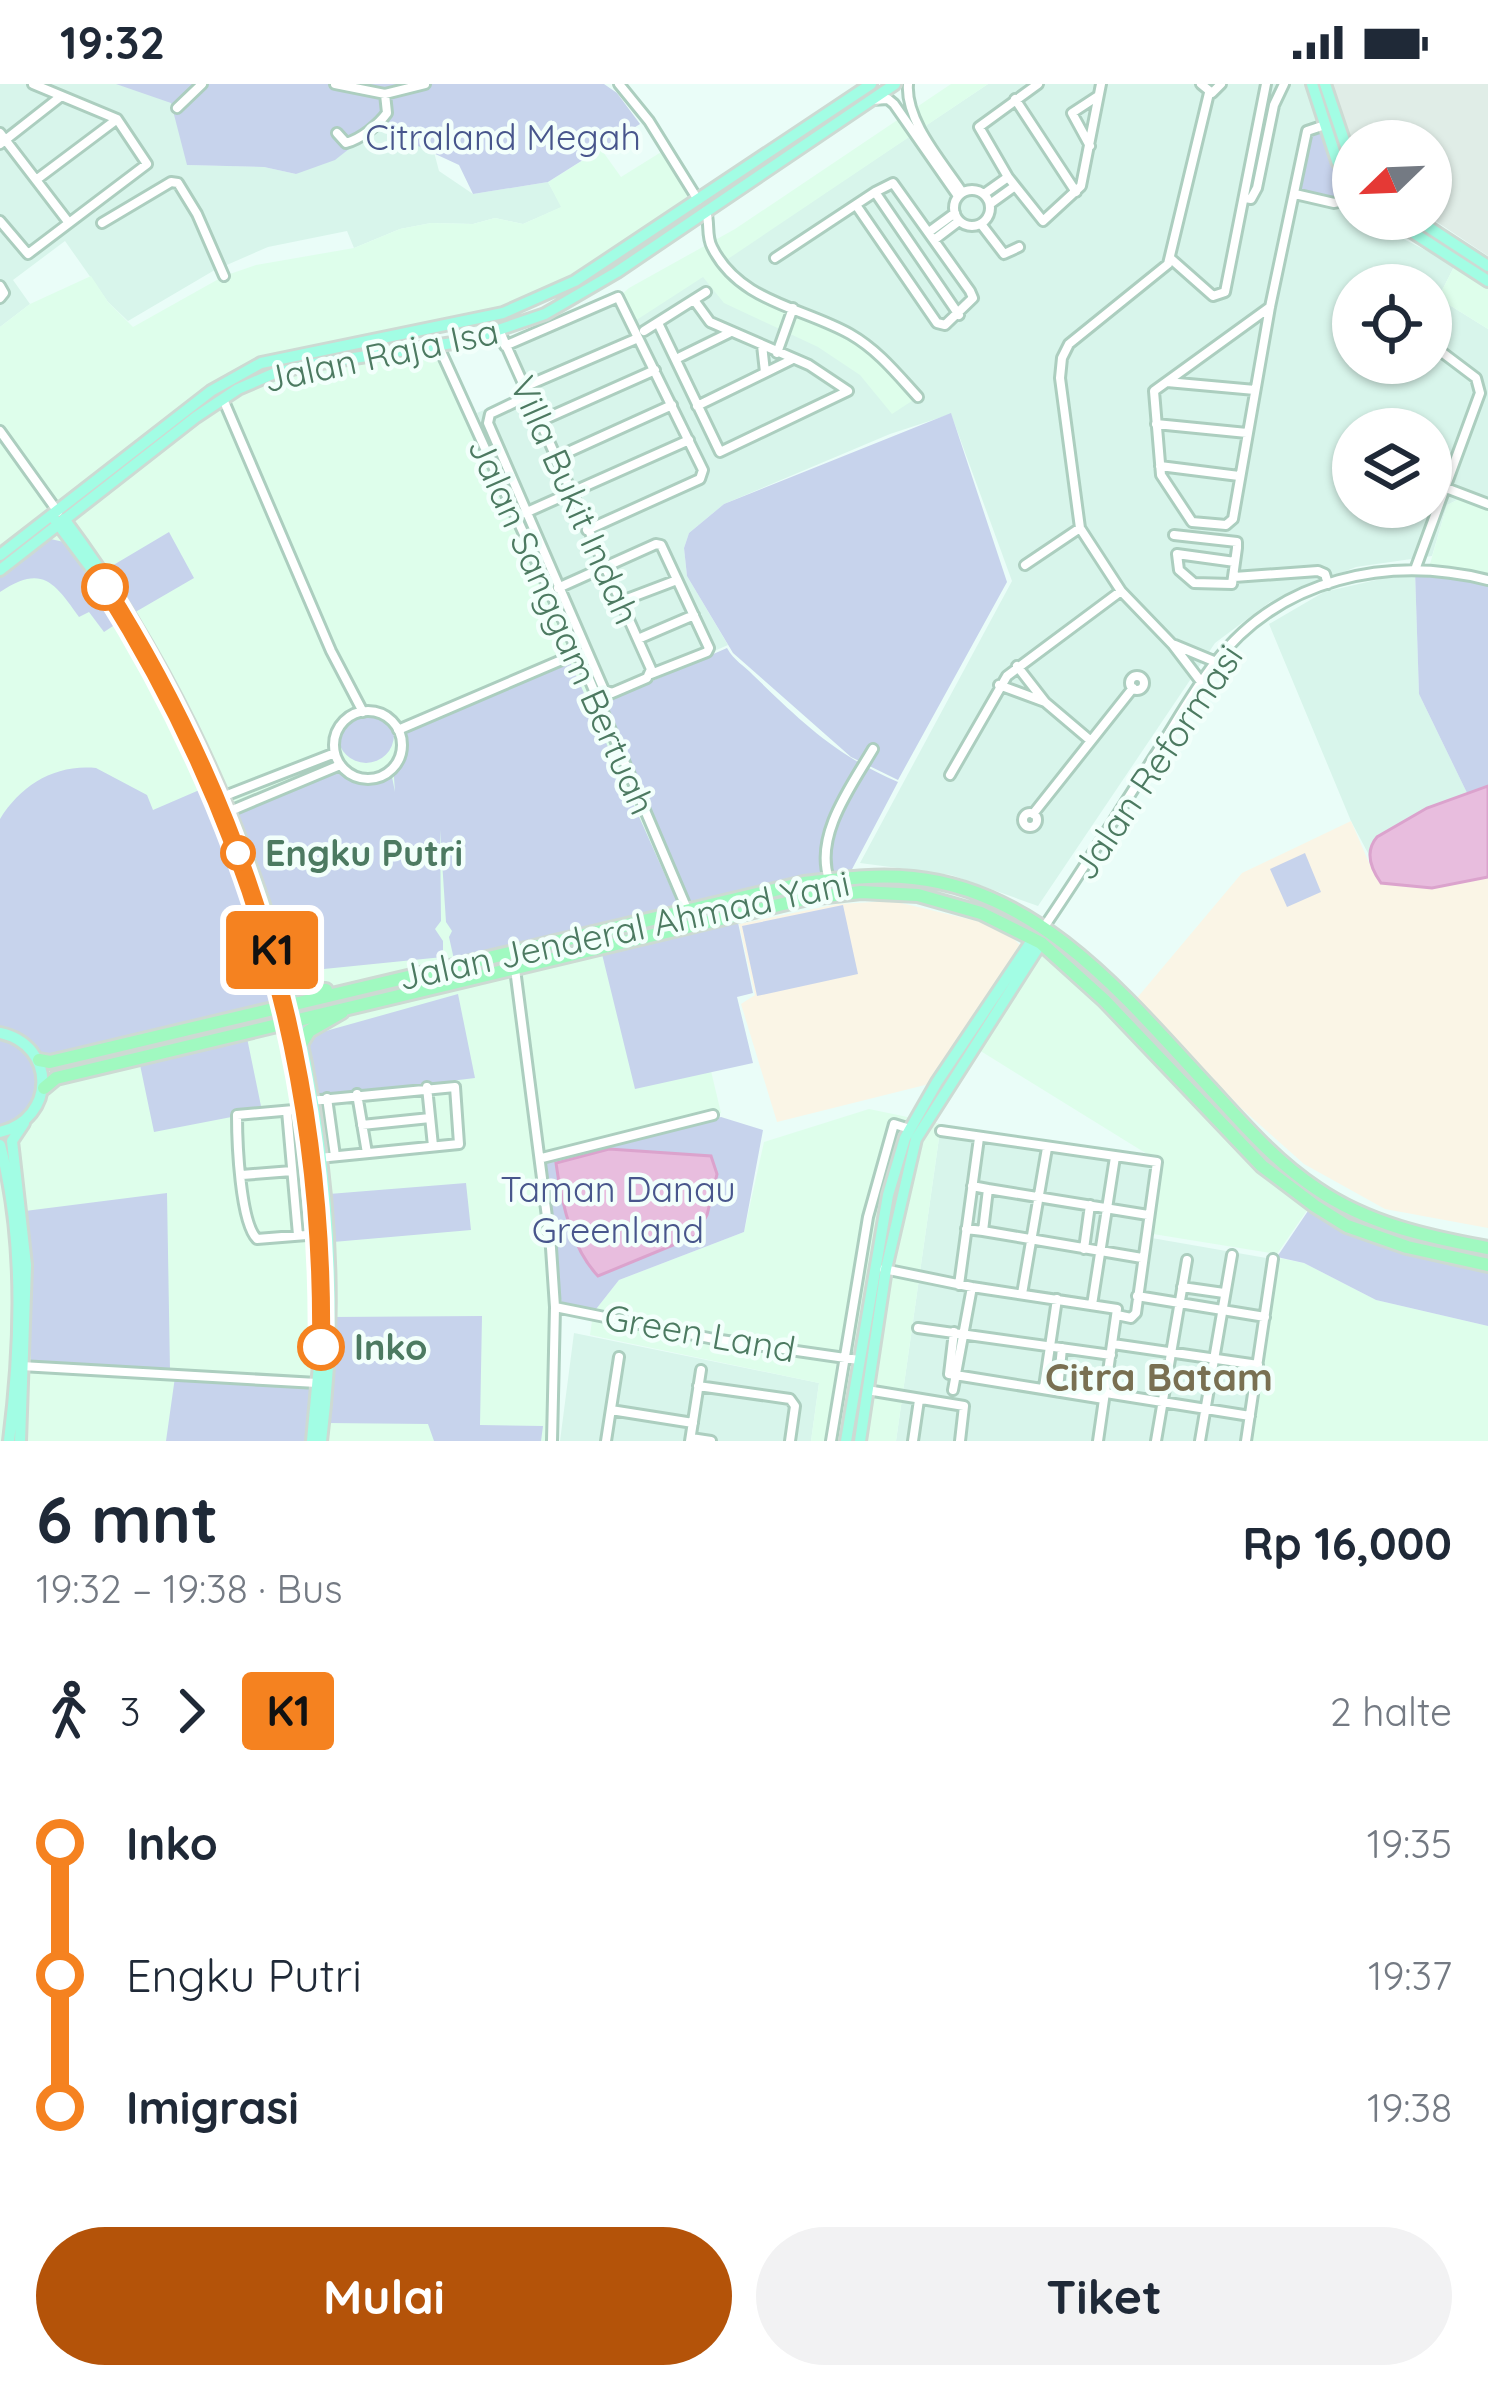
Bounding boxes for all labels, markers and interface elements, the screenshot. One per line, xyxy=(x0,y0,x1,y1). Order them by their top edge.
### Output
text: 19:32 xyxy=(60,14,165,70)
park label: Citraland Megah xyxy=(365,114,641,159)
north arrow xyxy=(1332,120,1452,240)
map controls xyxy=(1332,120,1452,528)
button: locate xyxy=(1332,264,1452,384)
street label: Jalan Raja Isa xyxy=(260,308,502,401)
street label: Villa Bukit Indah xyxy=(501,369,650,631)
button: layers xyxy=(1332,408,1452,528)
street label: Jalan Sanggam Bertuah xyxy=(459,430,666,821)
unlabelled marker xyxy=(83,565,127,609)
street label: Jalan Reformasi xyxy=(1061,636,1252,888)
place label: Engku Putri xyxy=(265,830,463,875)
marker: Engku Putri xyxy=(222,837,254,869)
street label: Jalan Jenderal Ahmad Yani xyxy=(394,860,853,999)
line badge: K1 xyxy=(218,911,326,989)
text: K1 xyxy=(250,923,294,976)
park label: Taman Danau Greenland xyxy=(500,1166,736,1252)
street label: Green Land xyxy=(601,1294,799,1371)
place label: Inko xyxy=(354,1324,428,1369)
marker: Inko xyxy=(299,1325,343,1369)
district label: Citra Batam xyxy=(1045,1352,1273,1401)
text: 6 mnt xyxy=(36,1477,218,1560)
text: Rp 16,000 xyxy=(1243,1515,1452,1571)
text: 19:32 – 19:38 · Bus xyxy=(36,1564,342,1613)
icon: walk xyxy=(36,1678,102,1744)
icon: forward xyxy=(158,1678,224,1744)
text: K1 xyxy=(266,1684,310,1737)
text: 3 xyxy=(120,1687,140,1736)
text: 2 halte xyxy=(1330,1687,1452,1736)
text: Inko xyxy=(126,1815,218,1871)
text: 19:35 xyxy=(1367,1819,1452,1868)
text: Engku Putri xyxy=(126,1947,362,2003)
text: 19:37 xyxy=(1368,1951,1452,2000)
text: Imigrasi xyxy=(126,2079,299,2135)
text: 19:38 xyxy=(1367,2083,1452,2132)
button: Mulai xyxy=(36,2227,732,2365)
button: Tiket xyxy=(756,2227,1452,2365)

